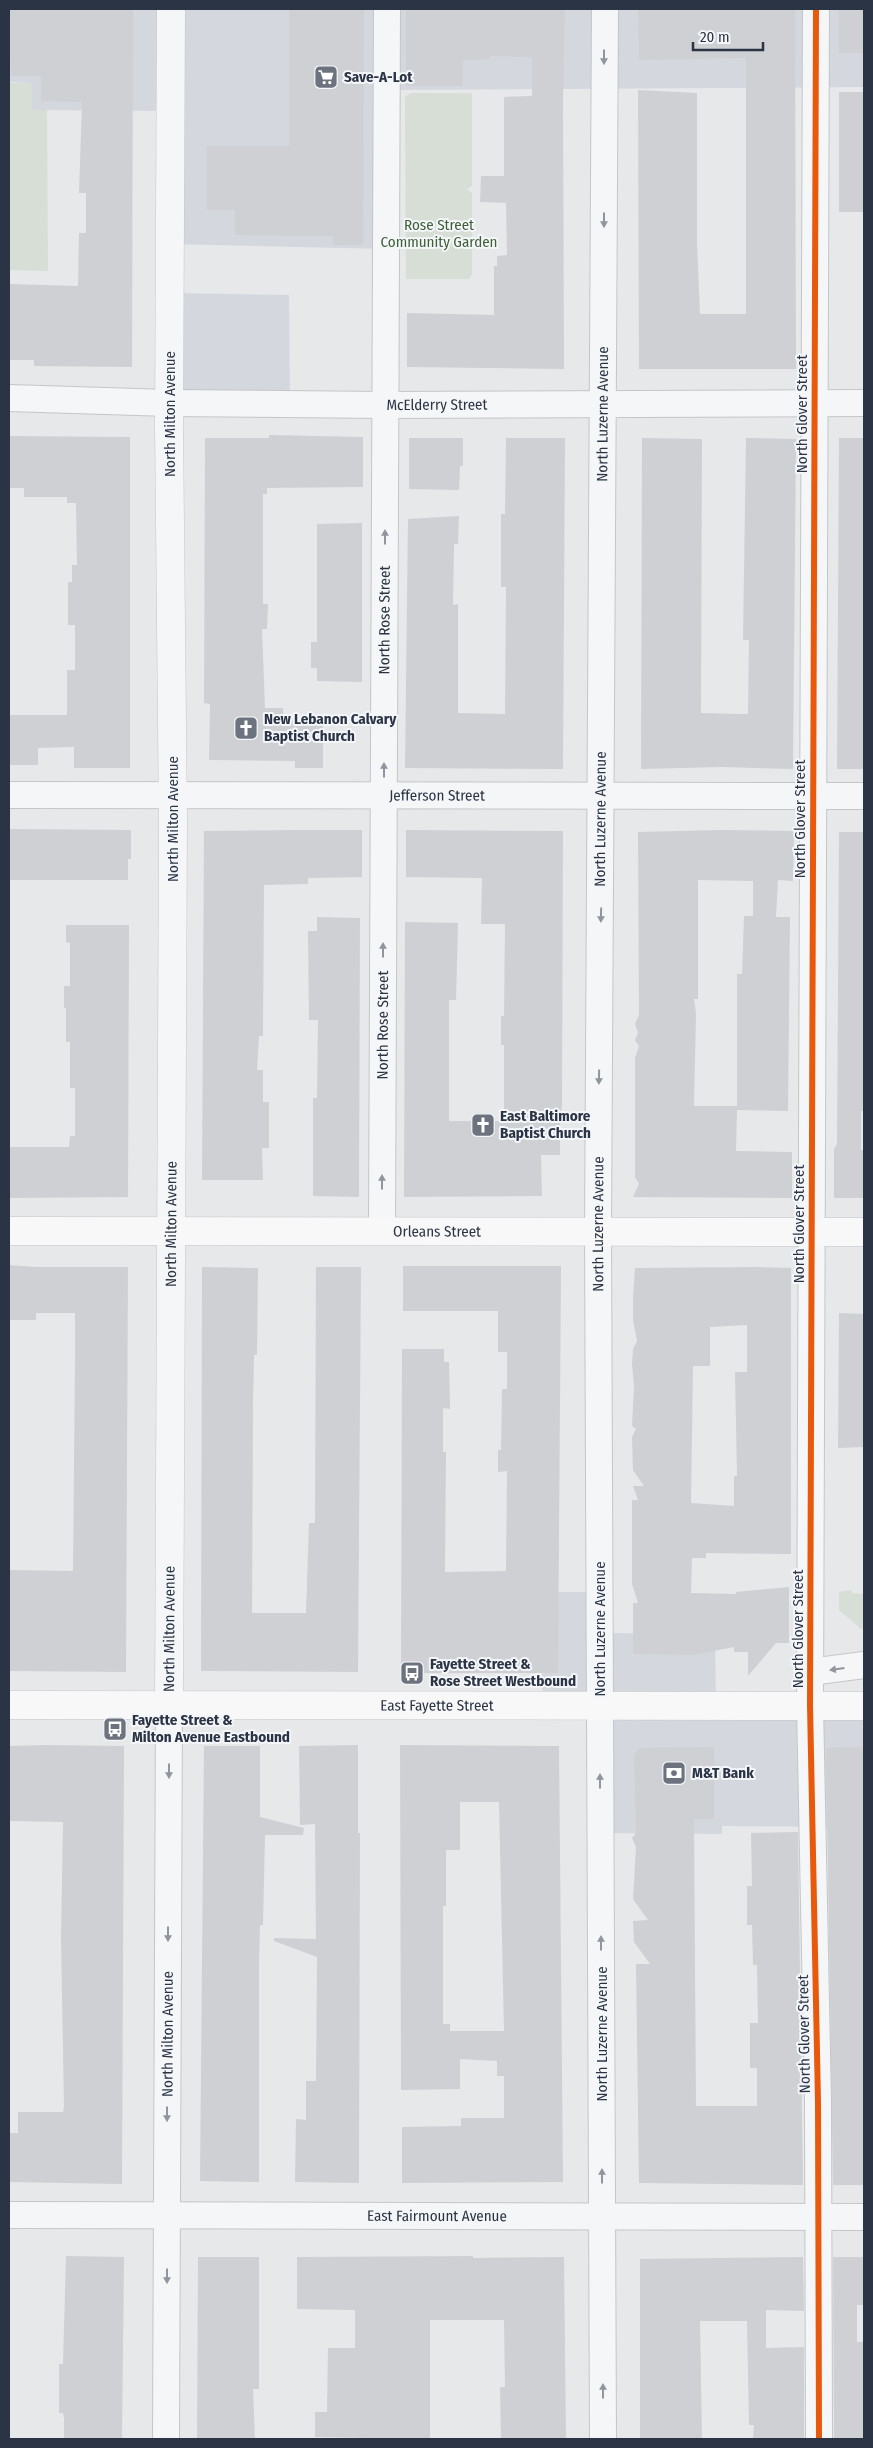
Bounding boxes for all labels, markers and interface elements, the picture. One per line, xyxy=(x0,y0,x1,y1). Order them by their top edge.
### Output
scale bar xyxy=(693,20,763,52)
text: 20 m xyxy=(700,28,730,46)
one-way arrow xyxy=(600,50,608,66)
supermarket icon: Save-A-Lot xyxy=(313,64,339,90)
place label: Save-A-Lot xyxy=(344,68,413,86)
one-way arrow xyxy=(600,212,608,228)
park label: Rose Street Community Garden xyxy=(380,216,498,251)
street label: North Luzerne Avenue xyxy=(593,346,612,482)
street label: North Milton Avenue xyxy=(161,351,179,477)
street label: North Glover Street xyxy=(793,355,811,473)
street label: McElderry Street xyxy=(386,396,488,414)
one-way arrow xyxy=(381,529,389,545)
street label: North Rose Street xyxy=(375,566,394,674)
place label: New Lebanon Calvary Baptist Church xyxy=(264,710,397,745)
church icon: New Lebanon Calvary Baptist Church xyxy=(233,715,259,741)
street label: North Luzerne Avenue xyxy=(591,751,610,887)
street label: North Milton Avenue xyxy=(164,756,182,882)
street label: North Glover Street xyxy=(791,760,809,878)
one-way arrow xyxy=(380,762,388,778)
street label: Jefferson Street xyxy=(389,786,485,805)
one-way arrow xyxy=(597,907,605,923)
one-way arrow xyxy=(379,942,387,958)
street label: North Rose Street xyxy=(374,971,392,1079)
one-way arrow xyxy=(595,1070,603,1086)
place label: East Baltimore Baptist Church xyxy=(500,1107,591,1142)
church icon: East Baltimore Baptist Church xyxy=(470,1112,496,1138)
street label: North Luzerne Avenue xyxy=(589,1156,607,1292)
street label: North Milton Avenue xyxy=(162,1161,180,1287)
street label: North Glover Street xyxy=(790,1165,808,1283)
one-way arrow xyxy=(378,1174,386,1190)
street label: Orleans Street xyxy=(393,1222,481,1241)
street label: North Luzerne Avenue xyxy=(591,1561,609,1697)
street label: North Milton Avenue xyxy=(160,1566,179,1692)
street label: North Glover Street xyxy=(789,1570,807,1688)
place label: Fayette Street & Rose Street Westbound xyxy=(430,1655,576,1690)
bus stop icon: Fayette Street & Rose Street Westbound xyxy=(399,1660,425,1686)
one-way arrow xyxy=(829,1665,845,1673)
street label: East Fayette Street xyxy=(380,1696,494,1715)
place label: Fayette Street & Milton Avenue Eastbound xyxy=(132,1711,290,1746)
bus stop icon: Fayette Street & Milton Avenue Eastbound xyxy=(102,1716,128,1742)
bank icon: M&T Bank xyxy=(661,1760,687,1786)
one-way arrow xyxy=(165,1764,173,1780)
place label: M&T Bank xyxy=(692,1764,754,1782)
one-way arrow xyxy=(596,1772,604,1788)
one-way arrow xyxy=(164,1926,172,1942)
one-way arrow xyxy=(597,1935,605,1951)
street label: North Luzerne Avenue xyxy=(593,1966,611,2102)
street label: North Milton Avenue xyxy=(158,1971,177,2097)
street label: North Glover Street xyxy=(794,1974,814,2093)
one-way arrow xyxy=(163,2106,171,2122)
one-way arrow xyxy=(598,2167,606,2183)
street label: East Fairmount Avenue xyxy=(367,2207,507,2225)
one-way arrow xyxy=(163,2269,171,2285)
one-way arrow xyxy=(599,2382,607,2398)

